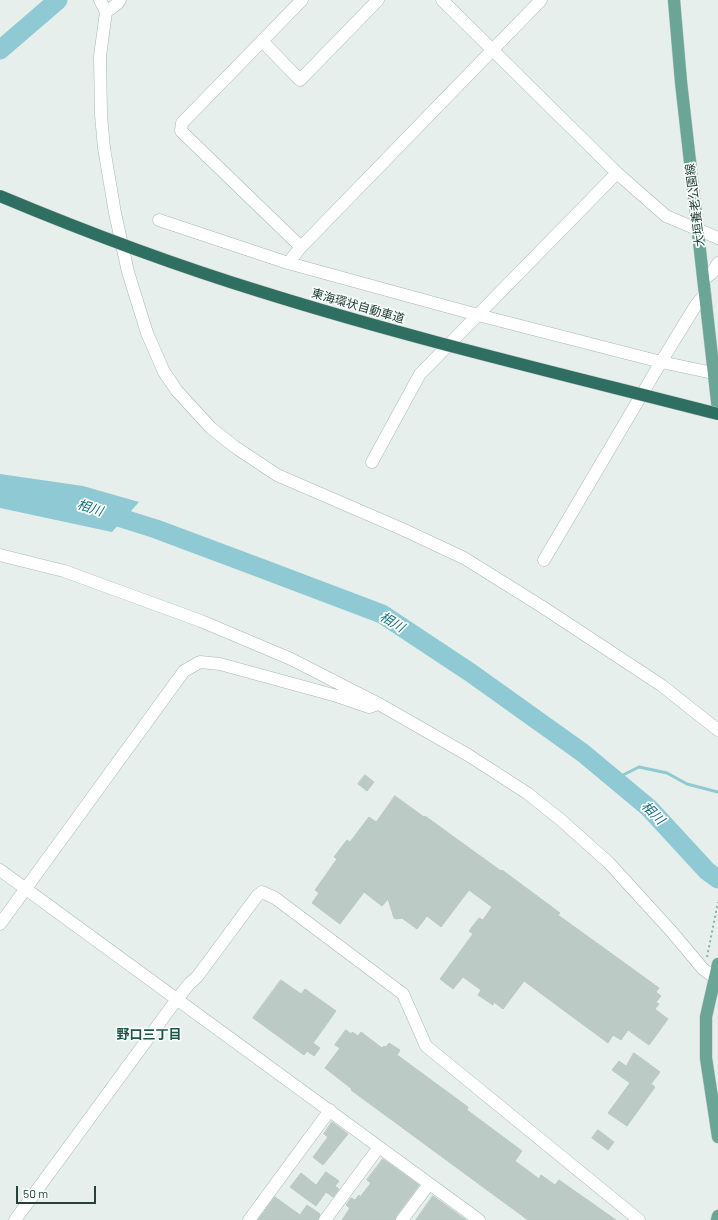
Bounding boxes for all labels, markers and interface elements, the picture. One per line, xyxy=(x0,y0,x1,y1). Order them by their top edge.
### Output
street label: 大垣養老公園線 xyxy=(683,162,707,248)
street label: 東海環状自動車道 xyxy=(310,286,406,326)
water label: 相川 xyxy=(75,497,105,519)
water label: 相川 xyxy=(377,609,407,635)
water label: 相川 xyxy=(638,798,668,828)
district label: 野口三丁目 xyxy=(117,1027,181,1043)
scale bar xyxy=(18,1178,98,1204)
text: 50 m xyxy=(23,1186,48,1200)

